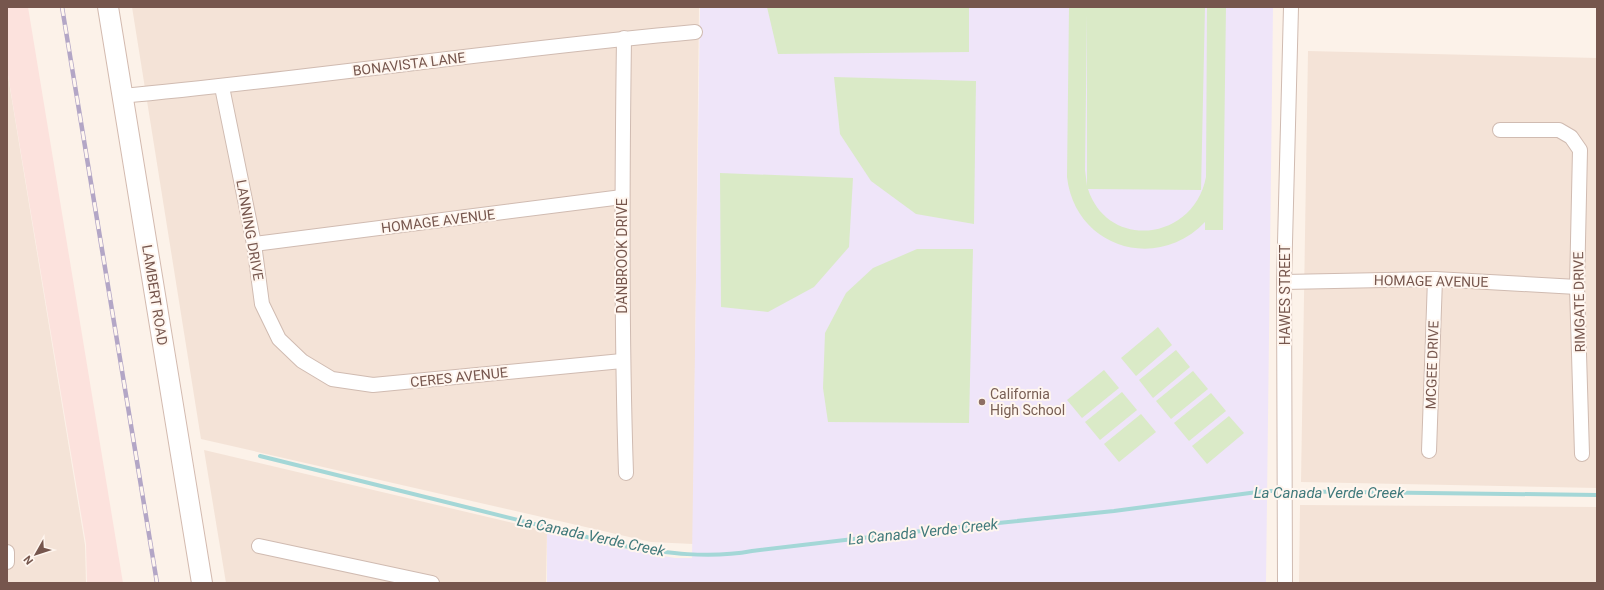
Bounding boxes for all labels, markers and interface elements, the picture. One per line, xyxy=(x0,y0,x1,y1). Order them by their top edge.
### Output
street label: BONAVISTA LANE xyxy=(352,49,466,79)
street label: LANNING DRIVE xyxy=(233,178,267,282)
street label: DANBROOK DRIVE xyxy=(614,198,630,314)
street label: HOMAGE AVENUE xyxy=(380,206,496,236)
street label: LAMBERT ROAD xyxy=(139,243,171,347)
street label: HAWES STREET xyxy=(1277,244,1293,345)
street label: RIMGATE DRIVE xyxy=(1570,251,1588,352)
street label: HOMAGE AVENUE xyxy=(1374,272,1488,290)
street label: MCGEE DRIVE xyxy=(1422,320,1442,410)
street label: CERES AVENUE xyxy=(409,364,509,390)
place label: California High School xyxy=(990,386,1065,418)
marker: California High School xyxy=(977,397,987,407)
water label: La Canada Verde Creek xyxy=(1254,484,1405,502)
water label: La Canada Verde Creek xyxy=(515,512,667,561)
water label: La Canada Verde Creek xyxy=(847,515,999,549)
north arrow xyxy=(16,534,56,574)
text: N xyxy=(21,553,36,567)

